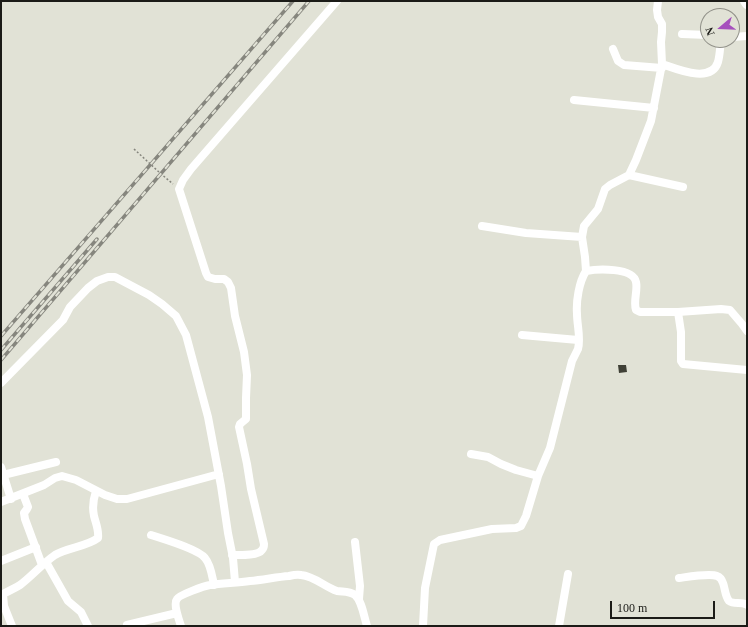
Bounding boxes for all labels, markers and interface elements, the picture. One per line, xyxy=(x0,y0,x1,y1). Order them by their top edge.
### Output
north arrow xyxy=(700,8,740,48)
text: N xyxy=(703,26,717,37)
scale bar xyxy=(612,593,717,619)
text: 100 m xyxy=(617,601,647,615)

